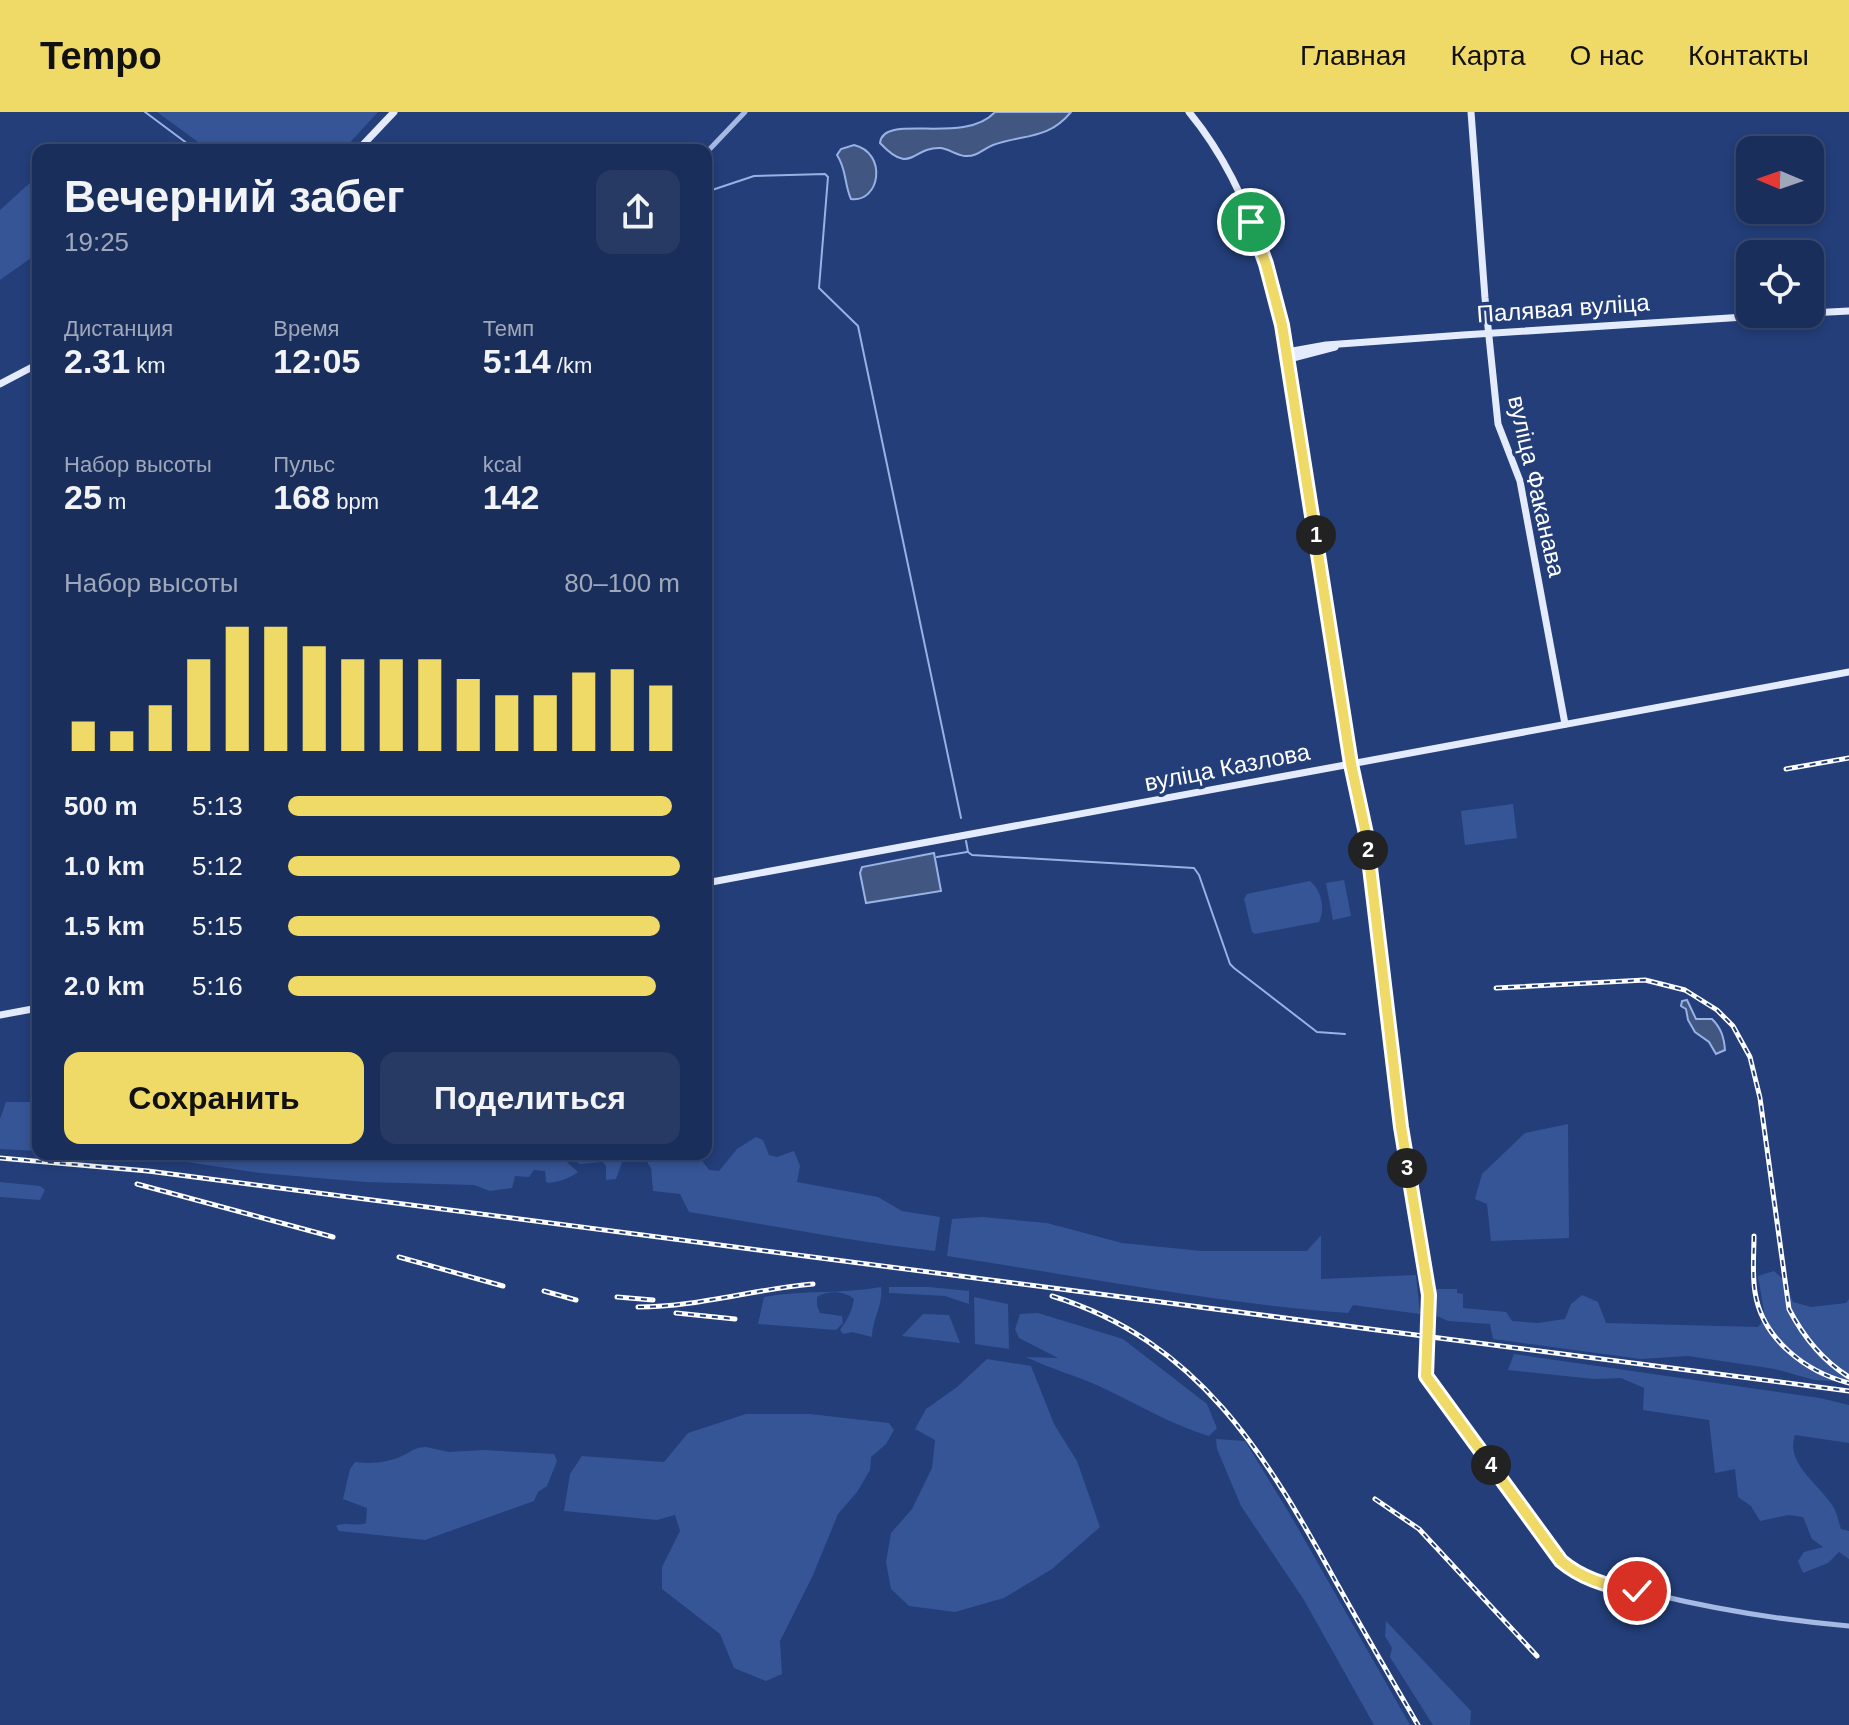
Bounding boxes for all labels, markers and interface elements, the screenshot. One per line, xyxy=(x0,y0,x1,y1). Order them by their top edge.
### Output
text: Tempo xyxy=(40,35,162,77)
text: Главная xyxy=(1300,40,1407,71)
text: Карта xyxy=(1451,40,1525,71)
text: О нас xyxy=(1569,40,1644,71)
text: Контакты xyxy=(1688,40,1809,71)
north arrow xyxy=(1736,136,1824,224)
map controls xyxy=(1736,136,1824,328)
button: share xyxy=(596,170,680,254)
text: Вечерний забег xyxy=(64,172,405,221)
pin xyxy=(1217,188,1285,256)
icon: arrive xyxy=(1229,200,1273,244)
text: 19:25 xyxy=(64,227,129,257)
button: locate xyxy=(1736,240,1824,328)
street label: Палявая вуліца xyxy=(1476,288,1651,328)
text: Дистанция xyxy=(64,316,173,341)
text: Время xyxy=(273,316,340,341)
text: Темп xyxy=(483,316,534,341)
text: 2.31 xyxy=(64,342,130,380)
text: 12:05 xyxy=(273,342,360,380)
text: 5:14 xyxy=(483,342,551,380)
text: km xyxy=(130,353,166,378)
text: /km xyxy=(551,353,592,378)
street label: вуліца Факанава xyxy=(1503,393,1571,580)
text: Набор высоты xyxy=(64,452,212,477)
text: Пульс xyxy=(273,452,335,477)
text: kcal xyxy=(483,452,522,477)
text: 25 xyxy=(64,478,102,516)
text: 168 xyxy=(273,478,330,516)
text: 142 xyxy=(483,478,539,516)
text: m xyxy=(102,489,126,514)
text: bpm xyxy=(330,489,379,514)
pin: 1 xyxy=(1296,515,1336,555)
text: 1 xyxy=(1310,522,1322,547)
text: Набор высоты xyxy=(64,568,239,598)
text: 80–100 m xyxy=(564,568,680,598)
street label: вуліца Казлова xyxy=(1142,738,1313,796)
text: 500 m xyxy=(64,791,138,821)
text: 5:13 xyxy=(192,791,243,821)
pin: 2 xyxy=(1348,830,1388,870)
text: 2 xyxy=(1362,837,1374,862)
text: 1.0 km xyxy=(64,851,145,881)
text: 5:12 xyxy=(192,851,243,881)
text: 1.5 km xyxy=(64,911,145,941)
text: 5:15 xyxy=(192,911,243,941)
text: 2.0 km xyxy=(64,971,145,1001)
text: 5:16 xyxy=(192,971,243,1001)
button: Сохранить xyxy=(64,1052,364,1144)
button: Поделиться xyxy=(380,1052,680,1144)
pin: 3 xyxy=(1387,1148,1427,1188)
text: 3 xyxy=(1401,1155,1413,1180)
pin: 4 xyxy=(1471,1445,1511,1485)
text: 4 xyxy=(1485,1452,1497,1477)
pin xyxy=(1603,1557,1671,1625)
icon: check xyxy=(1615,1569,1659,1613)

